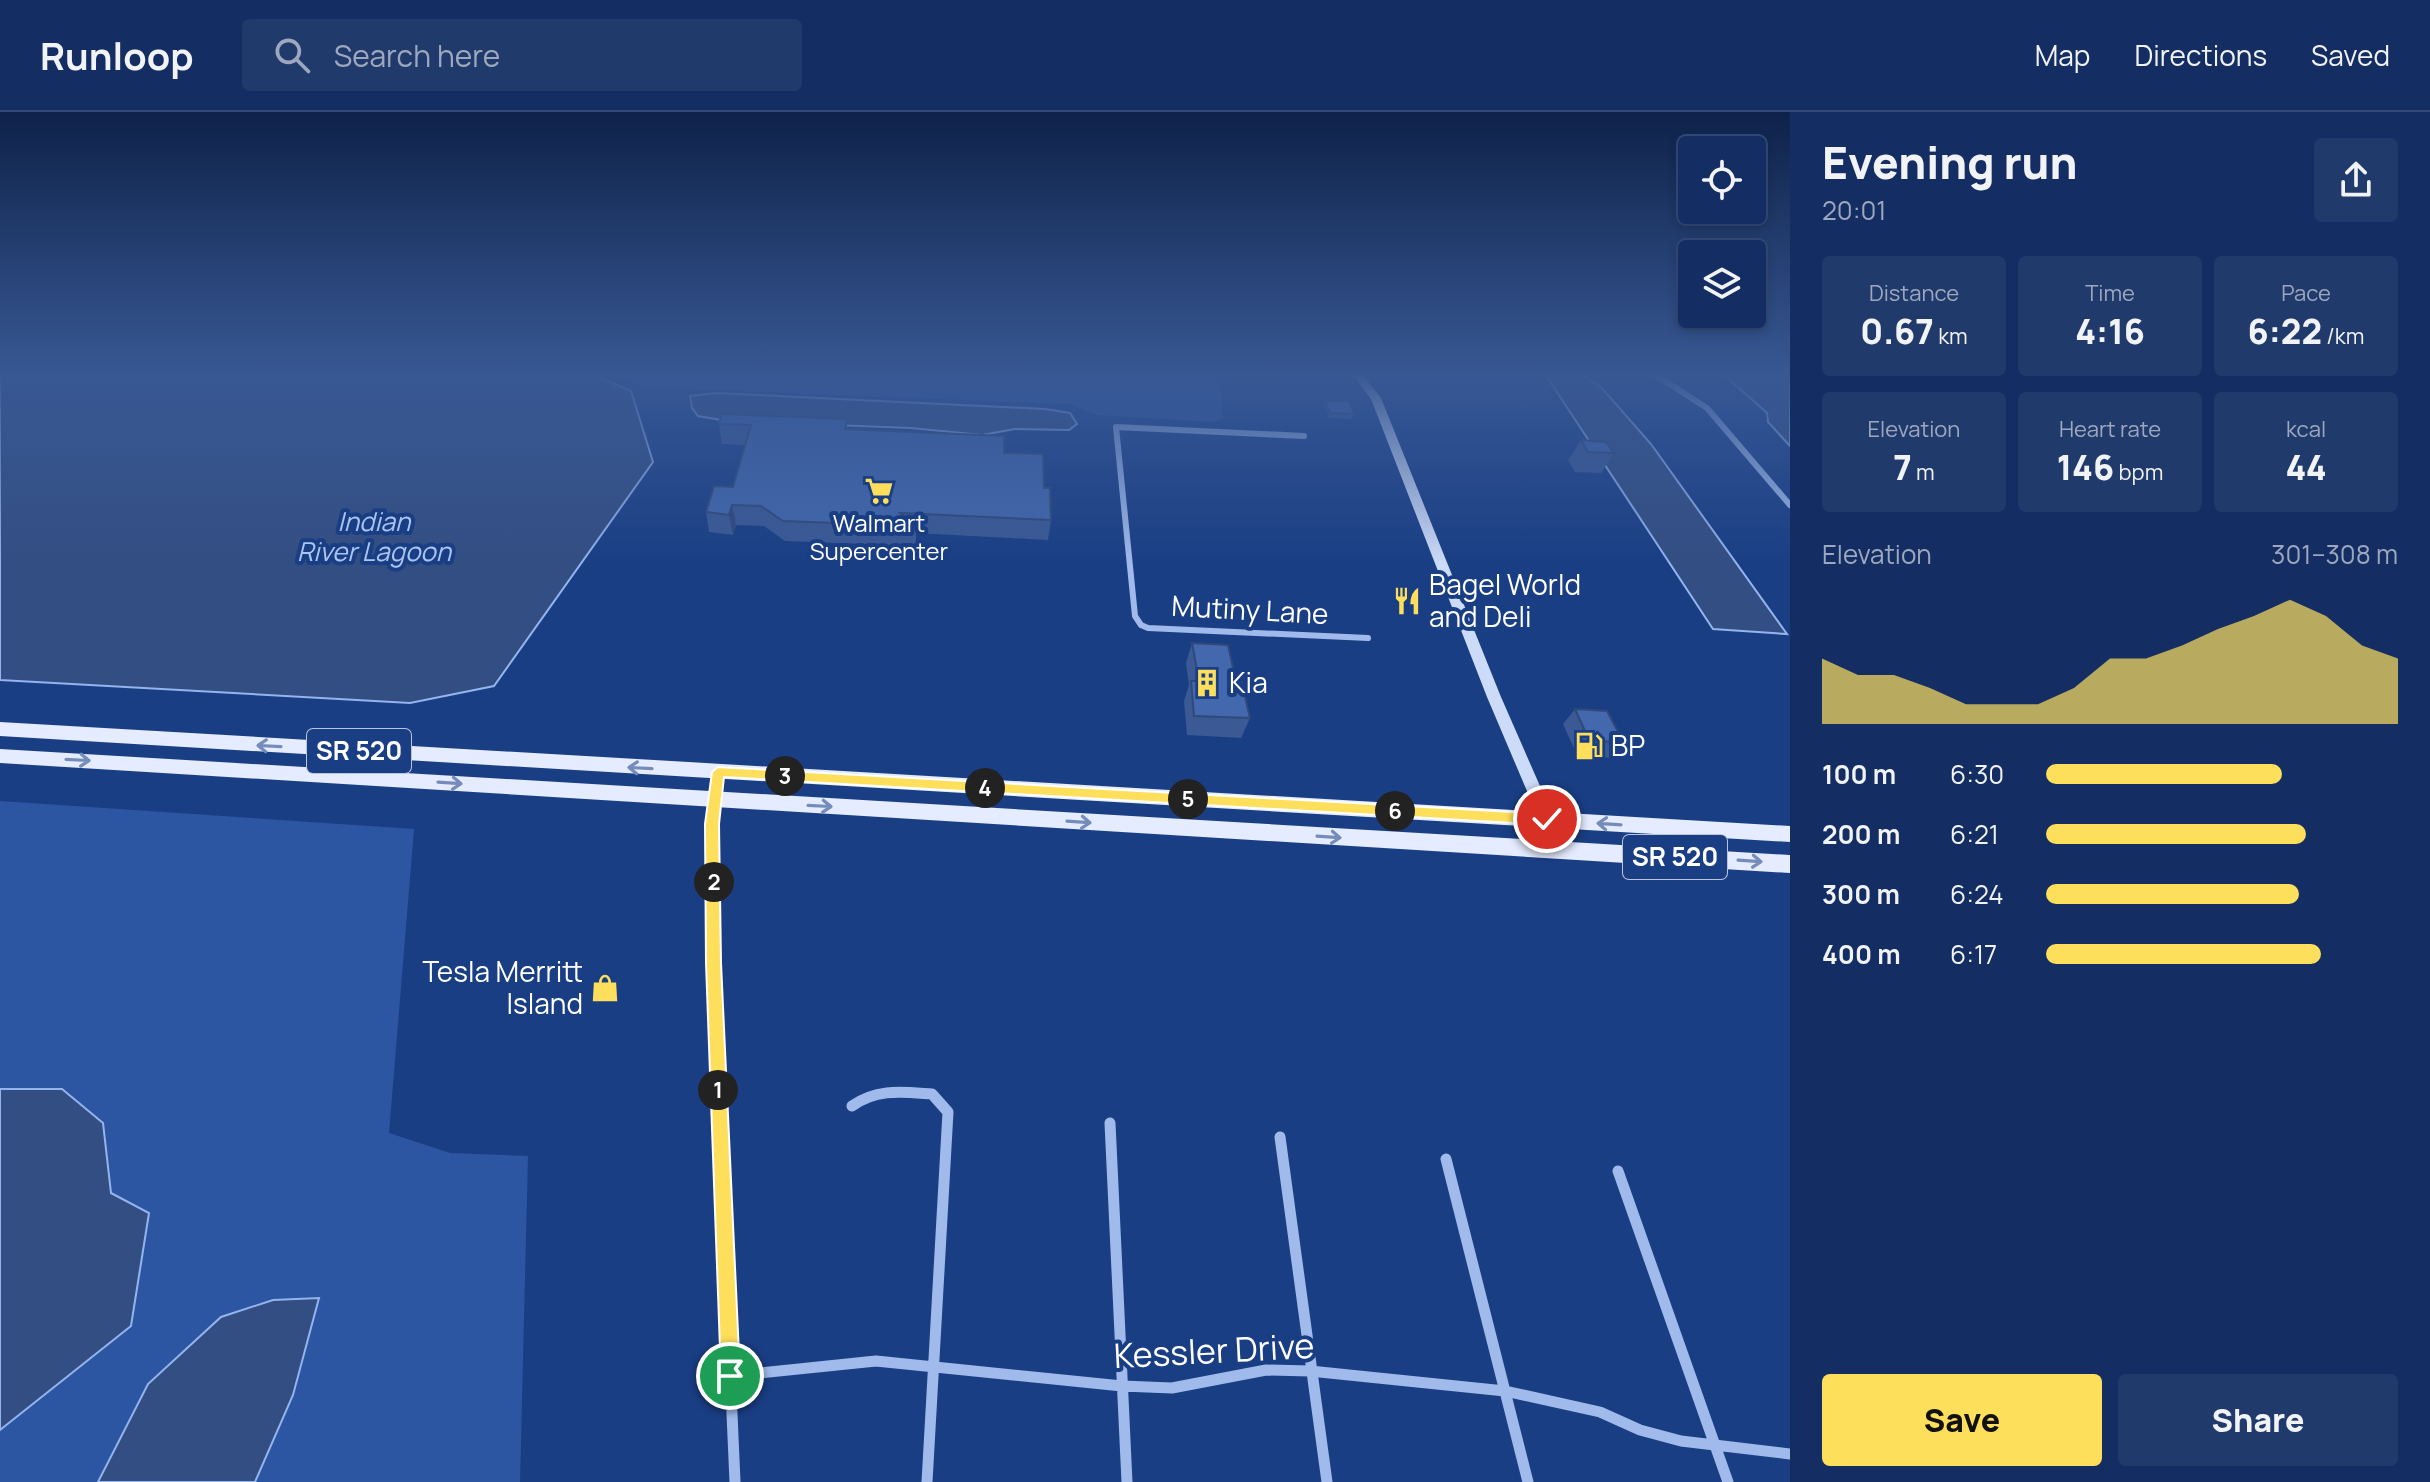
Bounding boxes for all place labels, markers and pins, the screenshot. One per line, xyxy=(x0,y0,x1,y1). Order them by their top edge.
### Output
supermarket icon: Walmart Supercenter xyxy=(864,476,894,506)
place label: Walmart Supercenter xyxy=(810,506,949,567)
place label: Bagel World and Deli xyxy=(1429,565,1581,635)
restaurant icon: Bagel World and Deli xyxy=(1392,586,1422,616)
place label: Kia xyxy=(1229,663,1268,701)
building icon: Kia xyxy=(1192,668,1222,698)
place label: BP xyxy=(1611,726,1645,764)
fuel station icon: BP xyxy=(1574,731,1604,761)
pin: 3 xyxy=(765,756,805,796)
pin: 4 xyxy=(965,768,1005,808)
pin: 5 xyxy=(1168,779,1208,819)
pin xyxy=(1513,785,1581,853)
pin: 6 xyxy=(1375,791,1415,831)
pin: 2 xyxy=(694,862,734,902)
place label: Tesla Merritt Island xyxy=(422,952,583,1022)
shop icon: Tesla Merritt Island xyxy=(590,973,620,1003)
pin: 1 xyxy=(698,1070,738,1110)
pin xyxy=(696,1342,764,1410)

